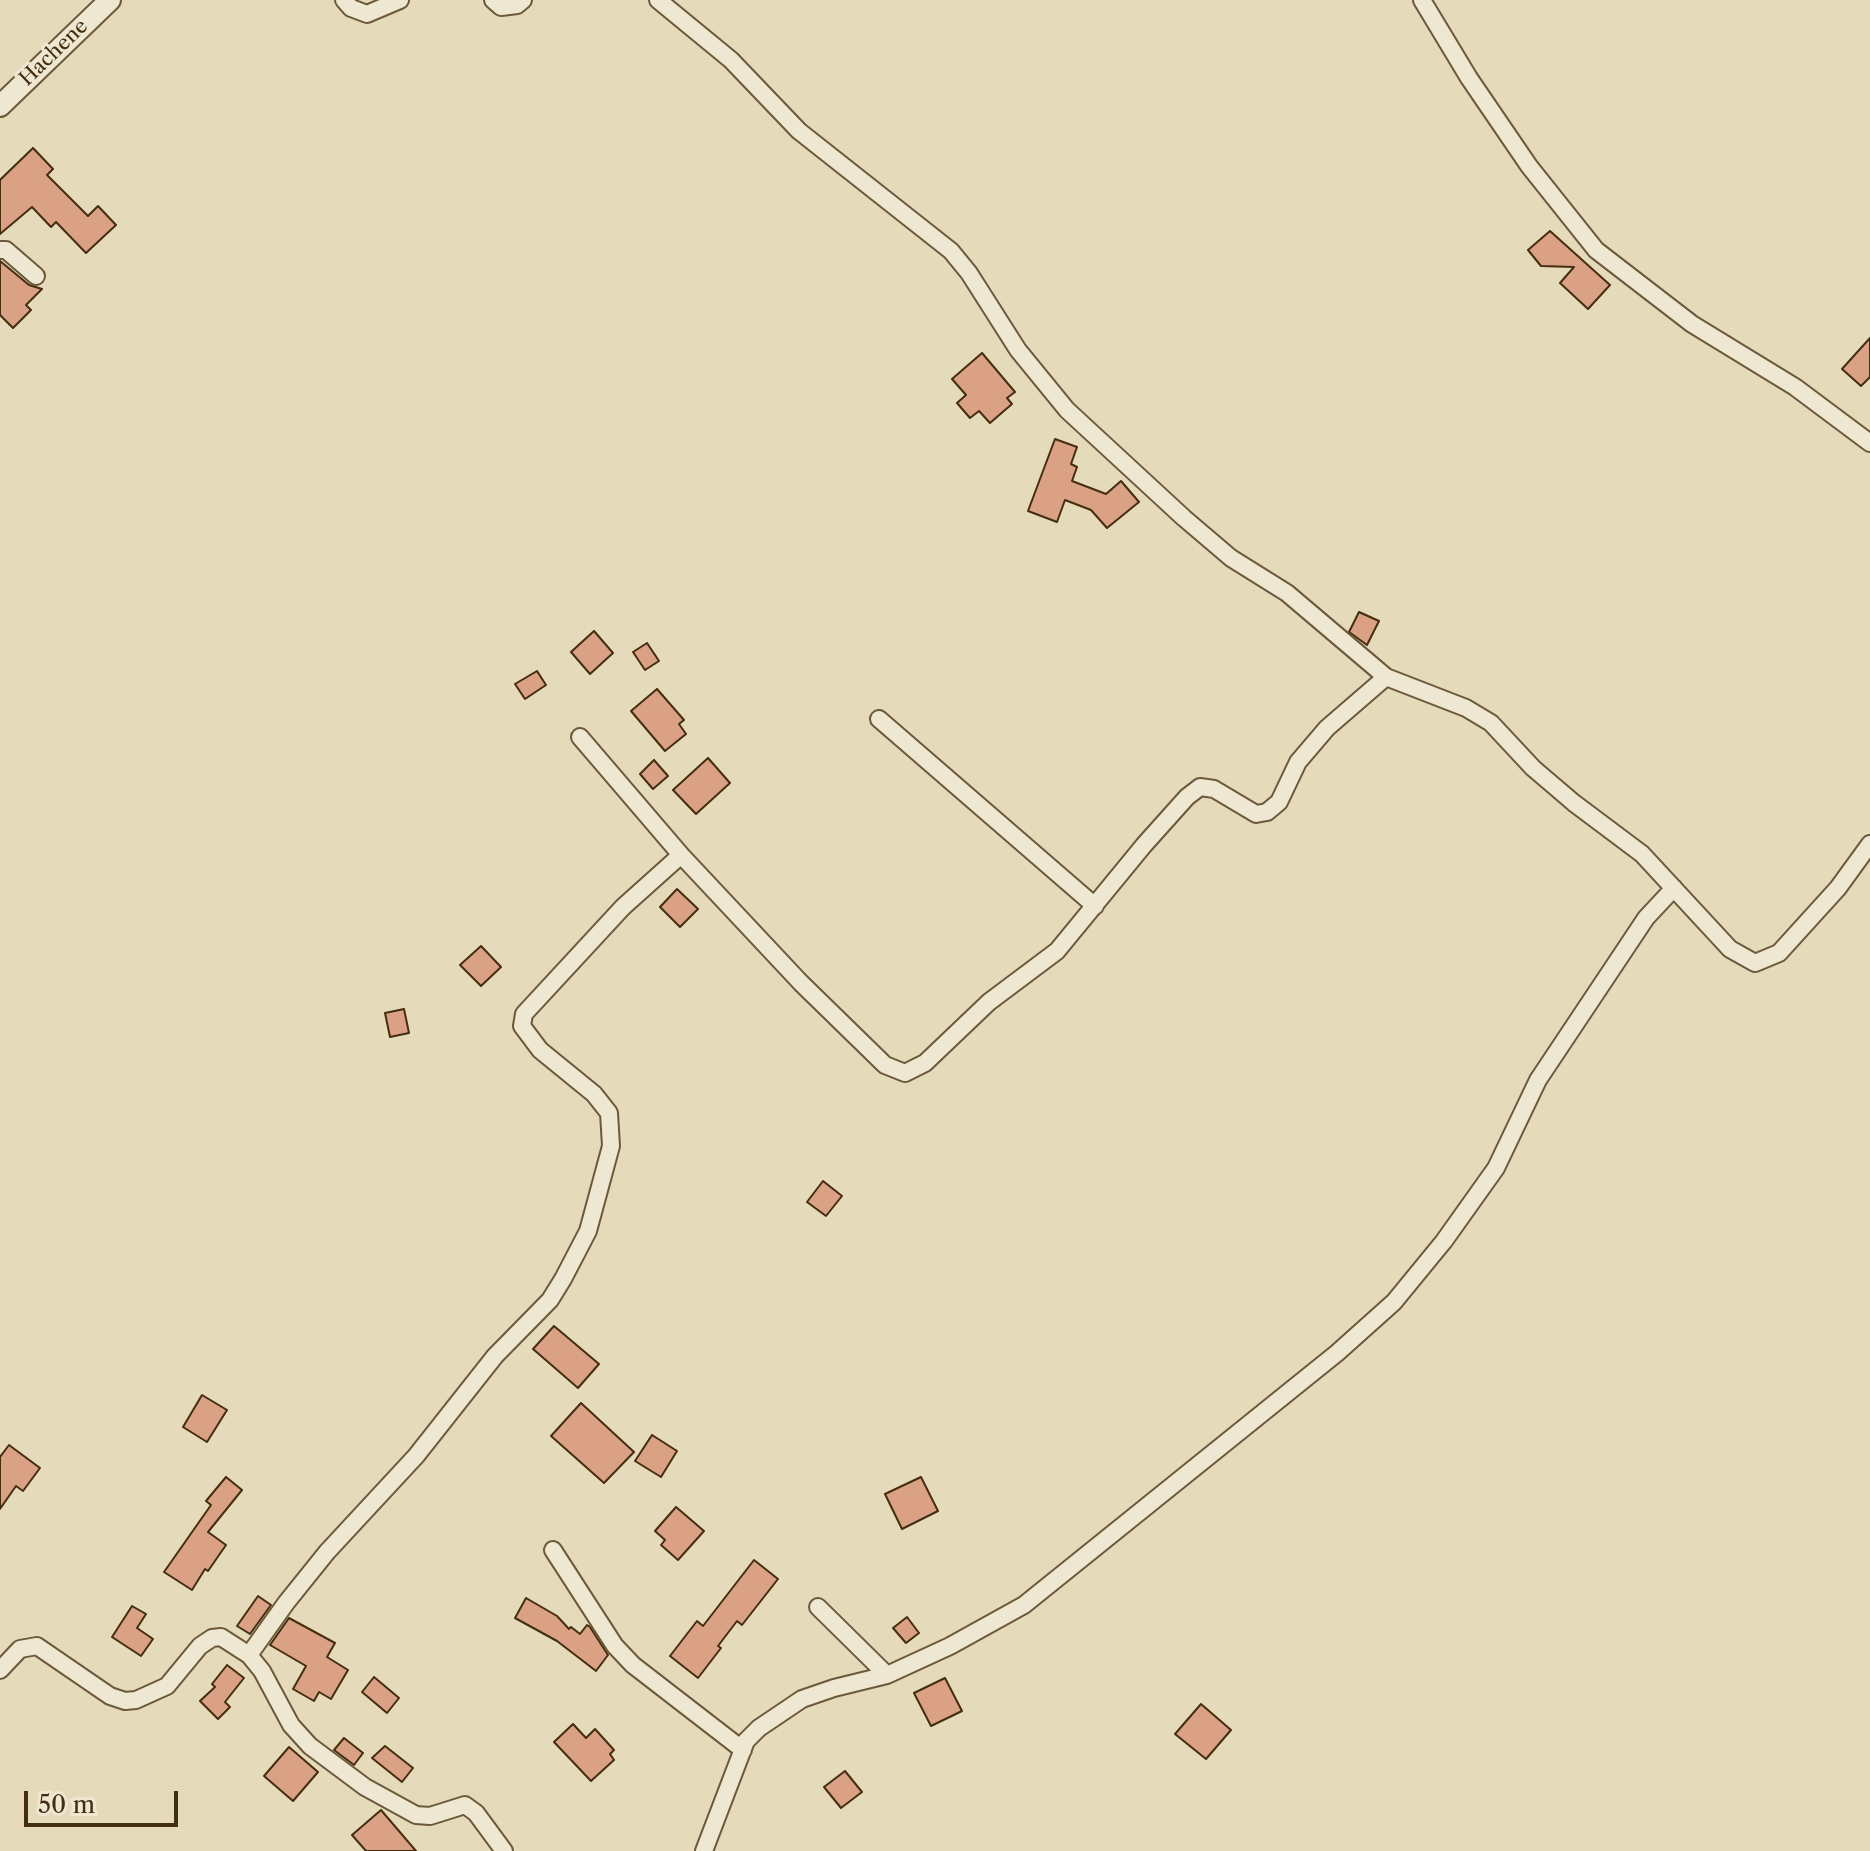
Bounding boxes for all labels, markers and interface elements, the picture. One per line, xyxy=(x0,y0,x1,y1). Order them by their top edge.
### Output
street label: Hachene xyxy=(15,15,93,91)
scale bar xyxy=(28,1775,182,1825)
text: 50 m xyxy=(38,1790,95,1819)

